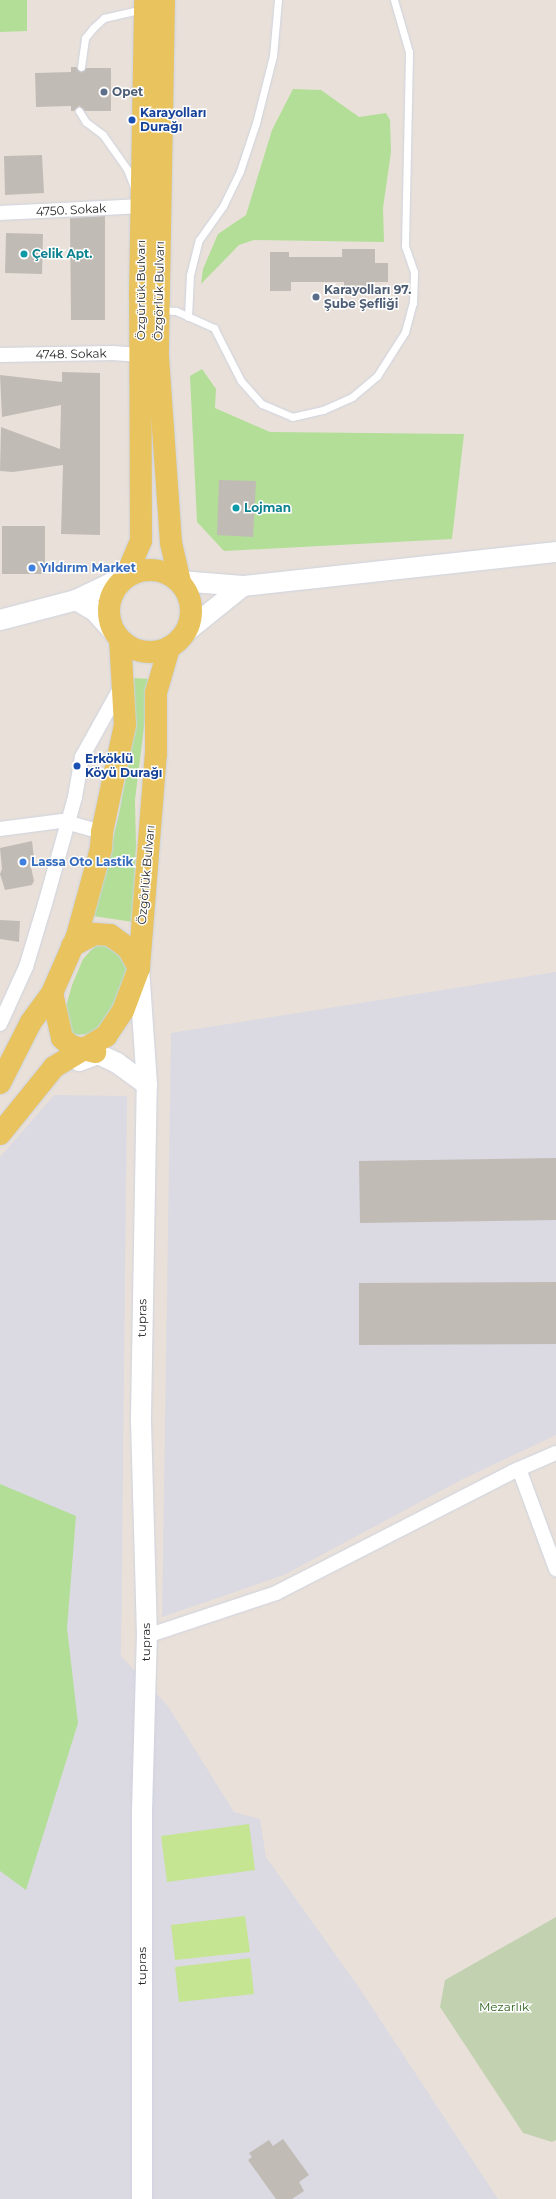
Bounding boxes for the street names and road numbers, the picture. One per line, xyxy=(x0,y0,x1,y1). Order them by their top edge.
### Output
street label: 4750. Sokak xyxy=(35,201,107,219)
street label: Özgürlük Bulvarı xyxy=(134,240,148,340)
street label: Özgörlük Bulvarı xyxy=(151,241,167,341)
street label: 4748. Sokak xyxy=(35,346,107,362)
street label: Özgörlük Bulvarı xyxy=(134,825,158,925)
street label: tupras xyxy=(134,1299,150,1337)
street label: tupras xyxy=(139,1623,153,1661)
street label: tupras xyxy=(135,1947,149,1985)

